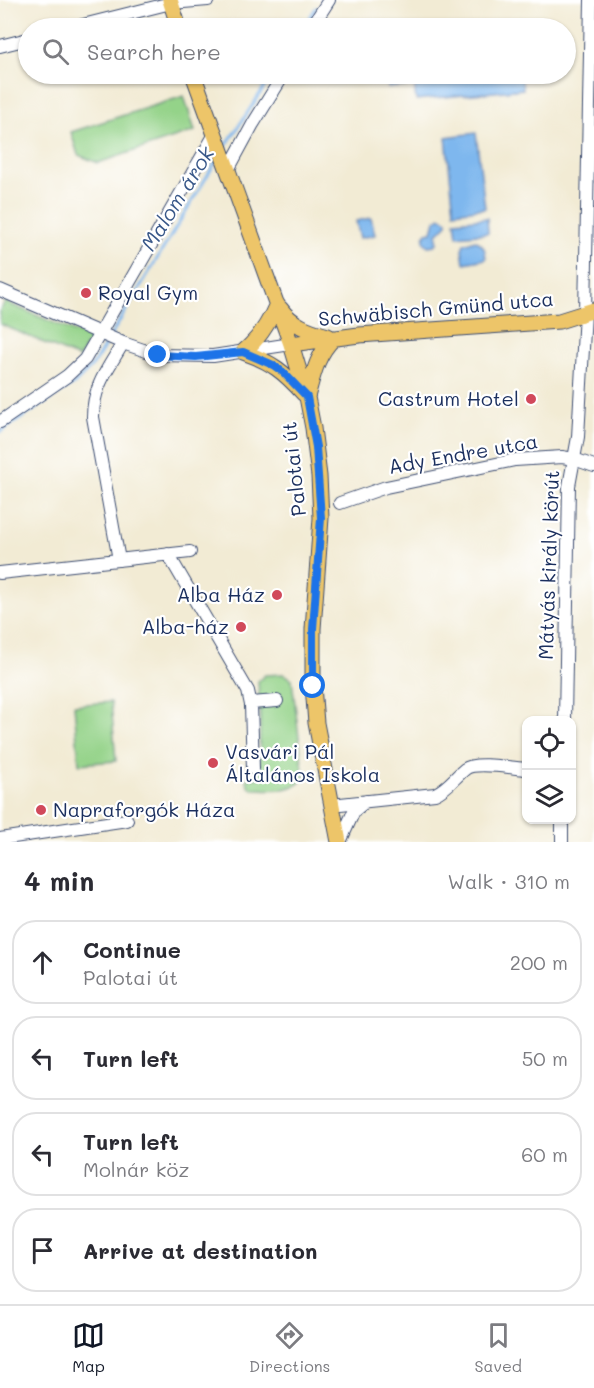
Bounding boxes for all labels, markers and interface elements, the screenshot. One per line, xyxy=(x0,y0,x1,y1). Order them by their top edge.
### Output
search box xyxy=(18,18,576,84)
icon: search xyxy=(39,35,72,68)
text: Search here xyxy=(87,37,221,66)
water label: Malom árok xyxy=(134,140,220,255)
place label: Royal Gym xyxy=(98,279,198,305)
street label: Schwäbisch Gmünd utca xyxy=(317,285,555,331)
marker: Royal Gym xyxy=(79,286,93,300)
route end xyxy=(144,341,170,367)
place label: Castrum Hotel xyxy=(378,385,519,411)
marker: Castrum Hotel xyxy=(524,392,538,406)
street label: Palotai út xyxy=(275,420,311,518)
street label: Ady Endre utca xyxy=(386,427,540,479)
street label: Mátyás király körút xyxy=(532,470,564,660)
place label: Alba Ház xyxy=(177,581,265,607)
marker: Alba Ház xyxy=(270,588,284,602)
place label: Alba-ház xyxy=(142,613,229,639)
marker: Alba-ház xyxy=(234,620,248,634)
route start xyxy=(299,672,325,698)
map controls xyxy=(522,716,576,824)
button: locate xyxy=(522,716,576,770)
place label: Vasvári Pál Általános Iskola xyxy=(225,738,380,787)
marker: Vasvári Pál Általános Iskola xyxy=(206,756,220,770)
button: layers xyxy=(522,770,576,824)
place label: Napraforgók Háza xyxy=(53,796,236,822)
marker: Napraforgók Háza xyxy=(34,803,48,817)
text: 4 min xyxy=(24,864,94,898)
text: Walk · 310 m xyxy=(447,868,570,894)
text: Continue xyxy=(83,935,181,964)
icon: ahead xyxy=(26,946,59,979)
text: 200 m xyxy=(510,949,568,975)
text: Palotai út xyxy=(83,964,178,990)
icon: left xyxy=(26,1042,59,1075)
text: Turn left xyxy=(83,1044,179,1073)
text: 50 m xyxy=(522,1045,568,1071)
text: Turn left xyxy=(83,1127,179,1156)
icon: left xyxy=(26,1138,59,1171)
text: 60 m xyxy=(521,1141,568,1167)
text: Molnár köz xyxy=(83,1156,189,1182)
icon: arrive xyxy=(26,1234,59,1267)
text: Arrive at destination xyxy=(83,1236,318,1265)
tab: Map xyxy=(72,1319,105,1376)
tab: Directions xyxy=(249,1319,330,1376)
tab: Saved xyxy=(474,1319,522,1376)

